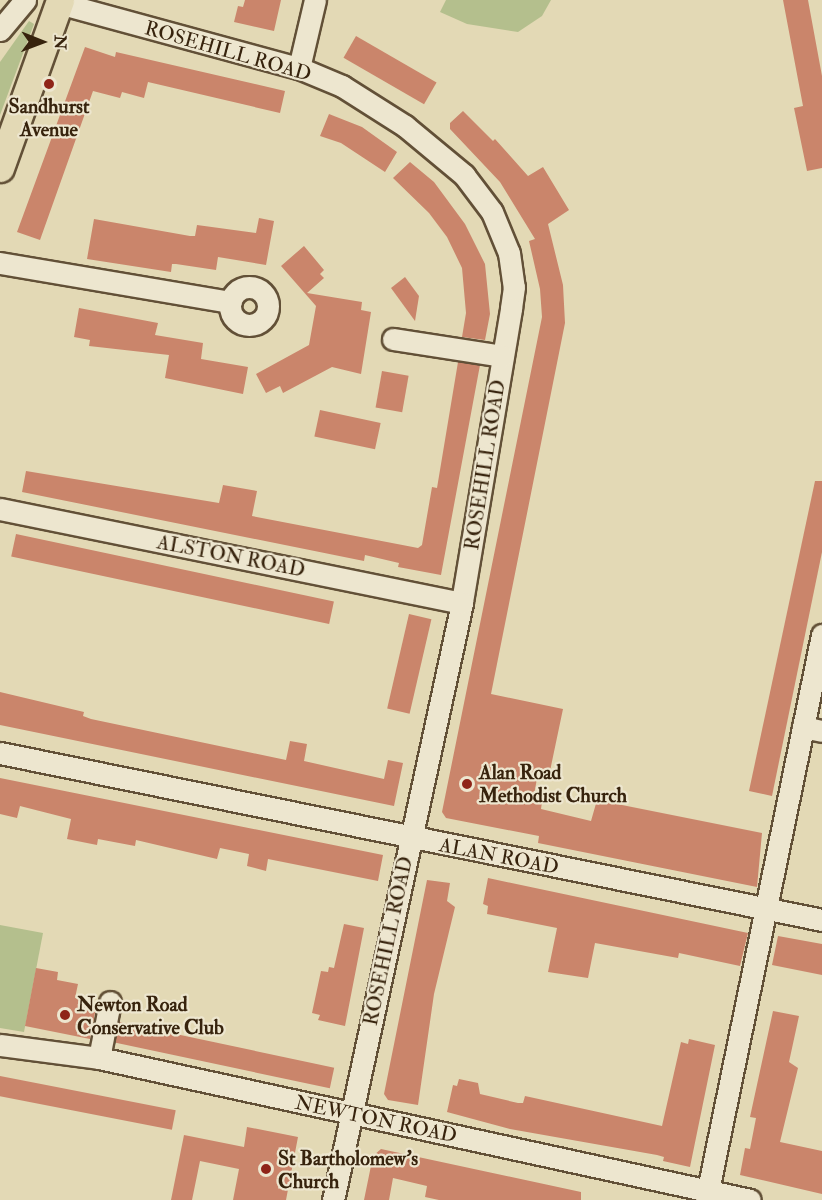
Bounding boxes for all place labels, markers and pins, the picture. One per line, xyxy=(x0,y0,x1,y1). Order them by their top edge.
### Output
marker: Sandhurst Avenue xyxy=(42,77,56,91)
place label: Sandhurst Avenue xyxy=(9,94,89,141)
place label: Alan Road Methodist Church xyxy=(479,760,627,807)
marker: Alan Road Methodist Church xyxy=(460,777,474,791)
place label: Newton Road Conservative Club xyxy=(77,992,224,1039)
marker: Newton Road Conservative Club xyxy=(58,1008,72,1022)
place label: St Bartholomew's Church xyxy=(278,1146,418,1193)
marker: St Bartholomew's Church xyxy=(259,1162,273,1176)

